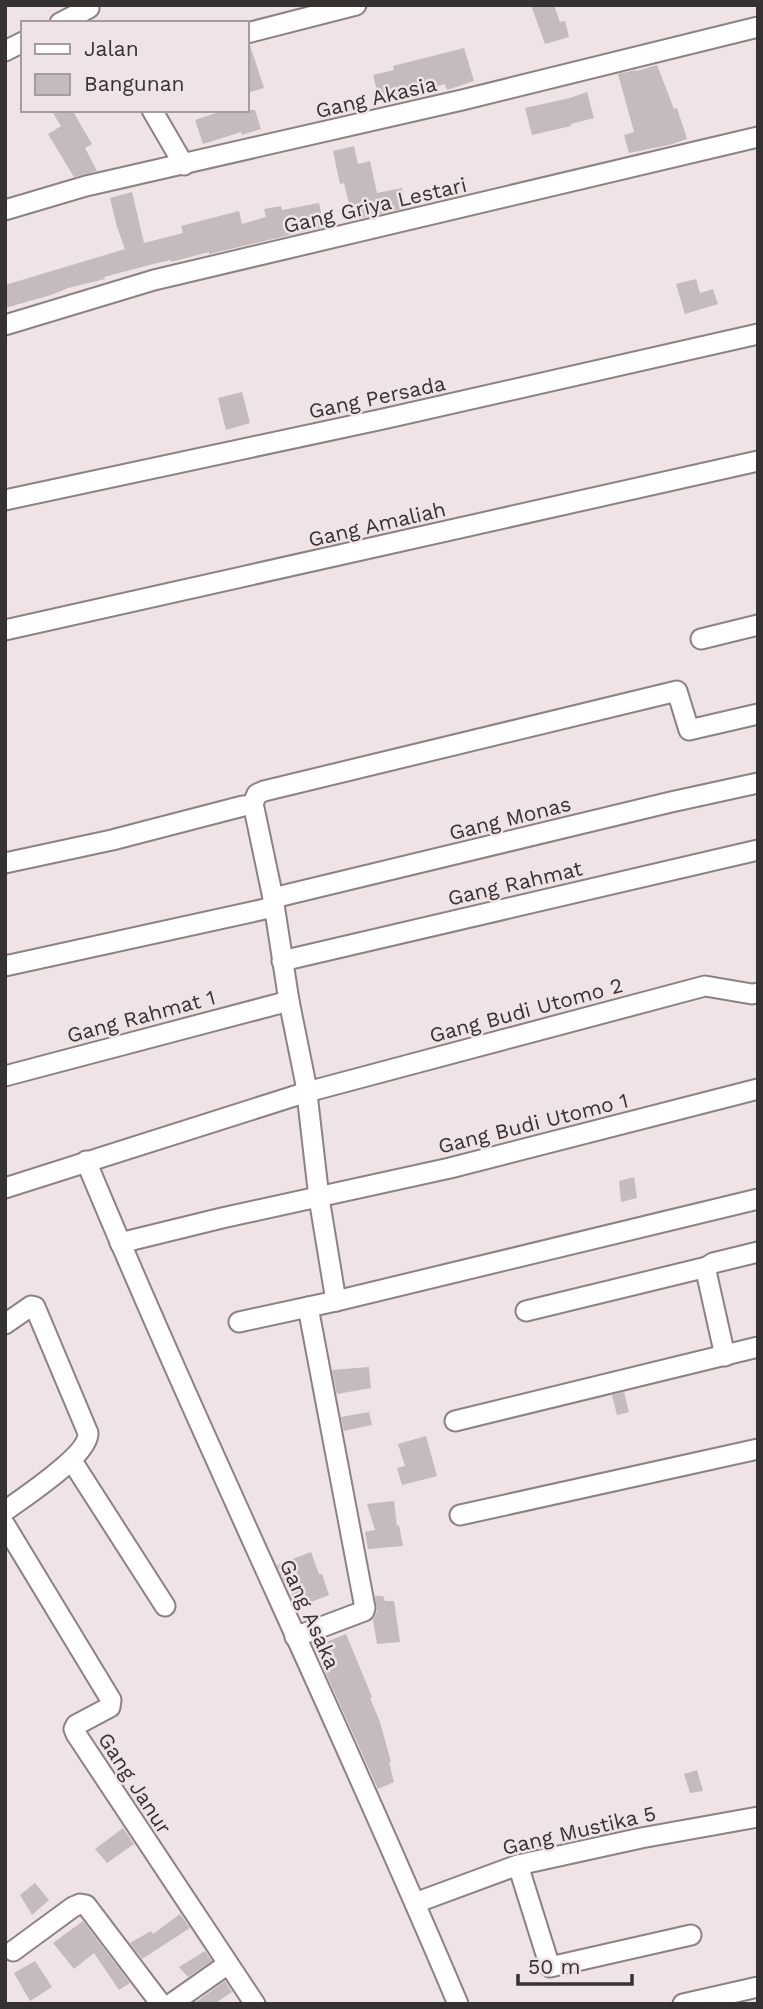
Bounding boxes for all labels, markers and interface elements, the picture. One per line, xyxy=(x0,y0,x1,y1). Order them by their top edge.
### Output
legend xyxy=(21,21,248,112)
text: Jalan xyxy=(84,36,139,61)
text: Bangunan xyxy=(84,71,185,96)
street label: Gang Akasia xyxy=(313,71,439,123)
street label: Gang Griya Lestari xyxy=(281,172,469,238)
street label: Gang Persada xyxy=(306,370,448,424)
street label: Gang Amaliah xyxy=(306,496,448,552)
street label: Gang Monas xyxy=(446,791,574,845)
street label: Gang Rahmat xyxy=(445,855,585,911)
street label: Gang Budi Utomo 2 xyxy=(427,972,625,1048)
street label: Gang Rahmat 1 xyxy=(64,984,218,1048)
street label: Gang Budi Utomo 1 xyxy=(435,1087,631,1159)
street label: Gang Asaka xyxy=(275,1555,345,1673)
street label: Gang Janur xyxy=(93,1728,177,1839)
street label: Gang Mustika 5 xyxy=(500,1800,658,1860)
scale bar xyxy=(518,1942,632,1986)
text: 50 m xyxy=(528,1954,580,1979)

